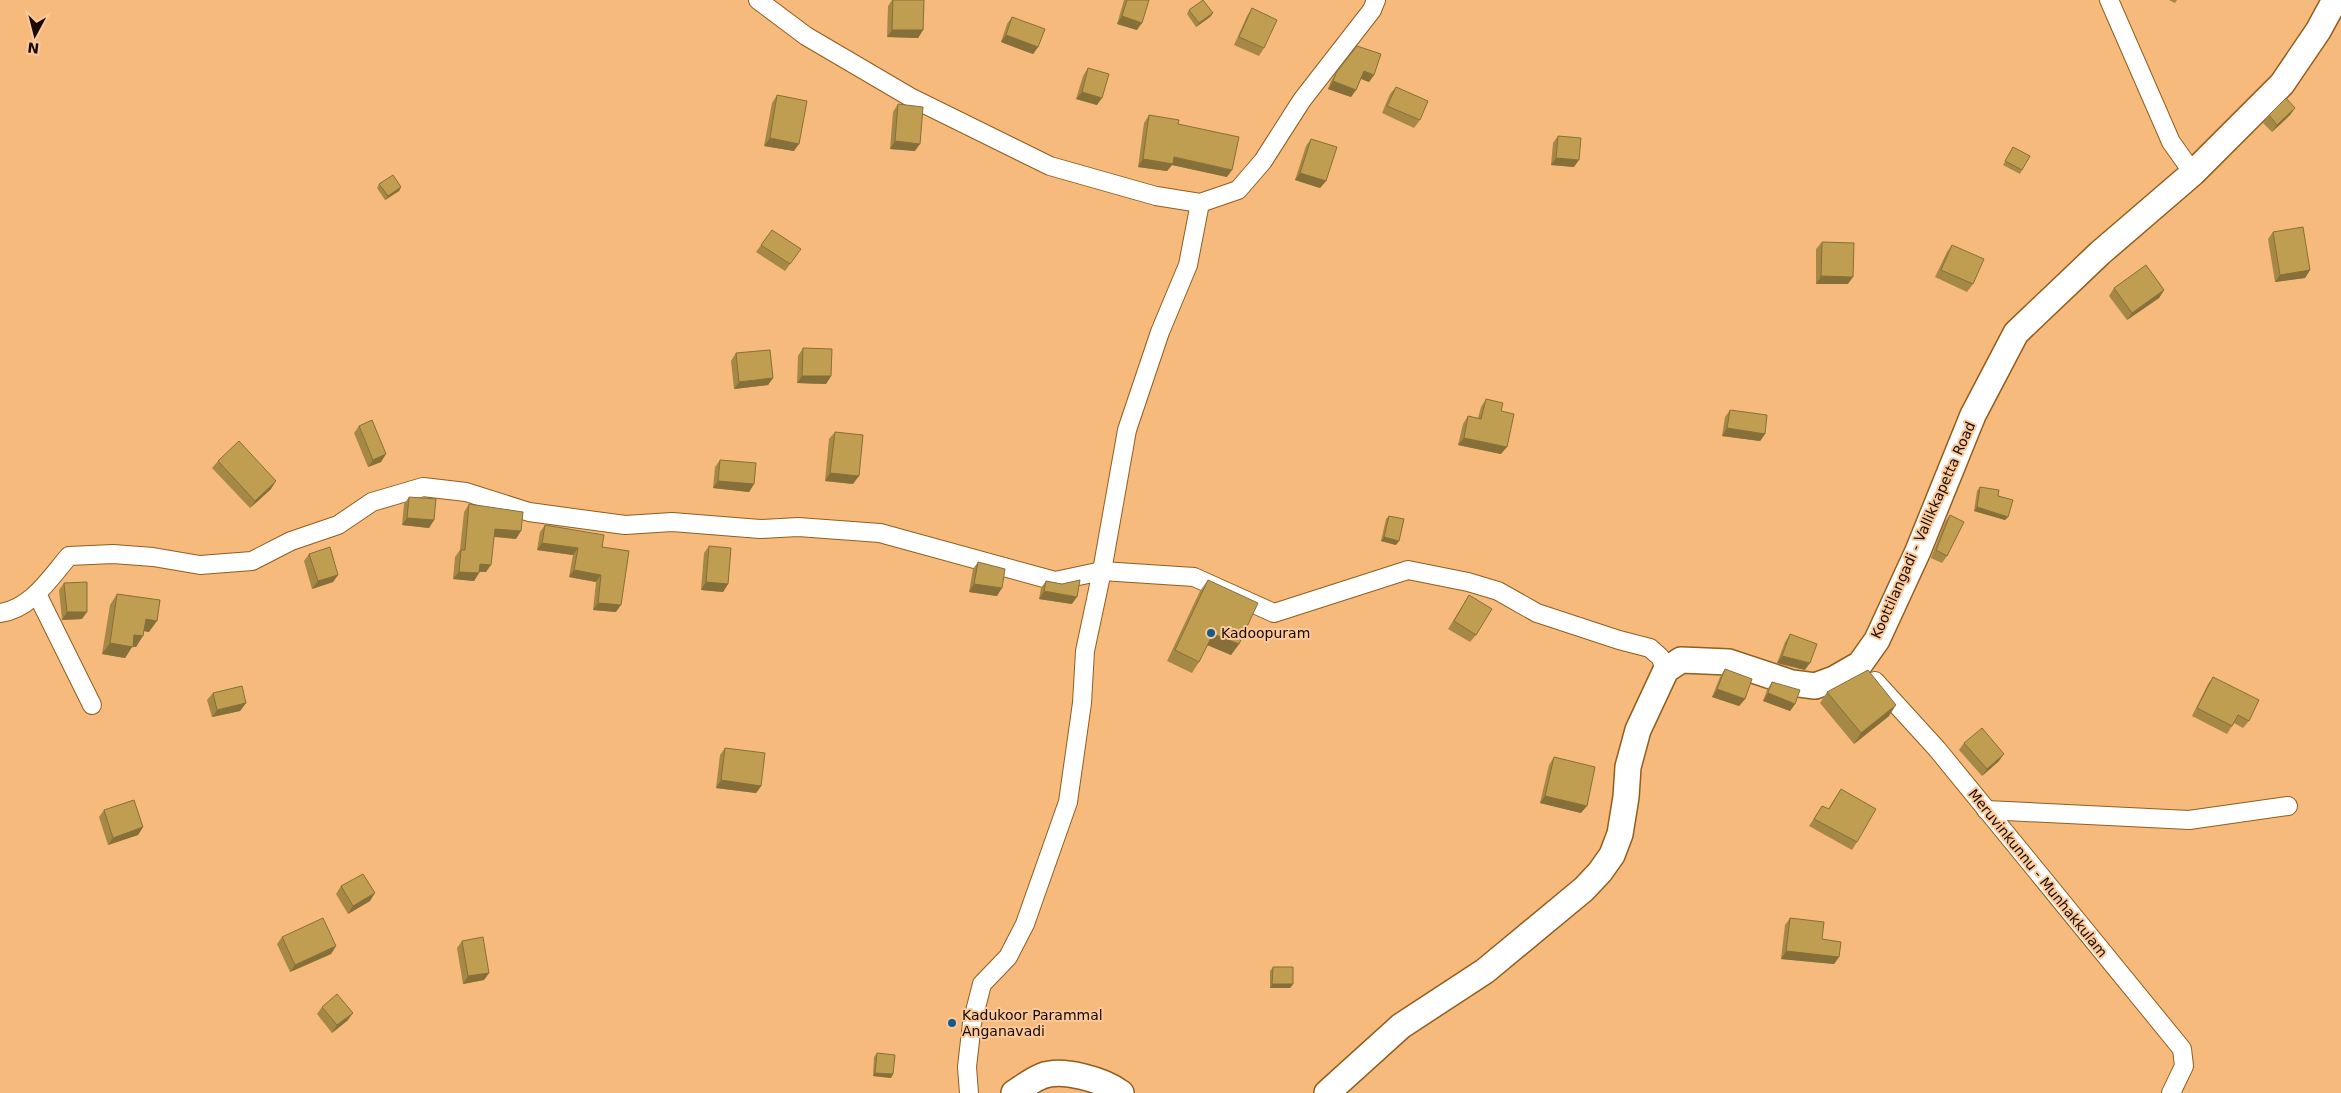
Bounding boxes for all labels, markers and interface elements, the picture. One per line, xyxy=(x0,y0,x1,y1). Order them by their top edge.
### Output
north arrow xyxy=(10,10,60,60)
text: N xyxy=(27,39,40,57)
street label: Koottilangadi - Vallikkapetta Road xyxy=(1868,419,1978,641)
place label: Kadoopuram xyxy=(1221,625,1310,641)
marker: Kadoopuram xyxy=(1205,627,1217,639)
street label: Meruvinkunnu - Munhakkulam xyxy=(1965,786,2111,960)
place label: Kadukoor Parammal Anganavadi xyxy=(962,1007,1103,1039)
marker: Kadukoor Parammal Anganavadi xyxy=(946,1017,958,1029)

